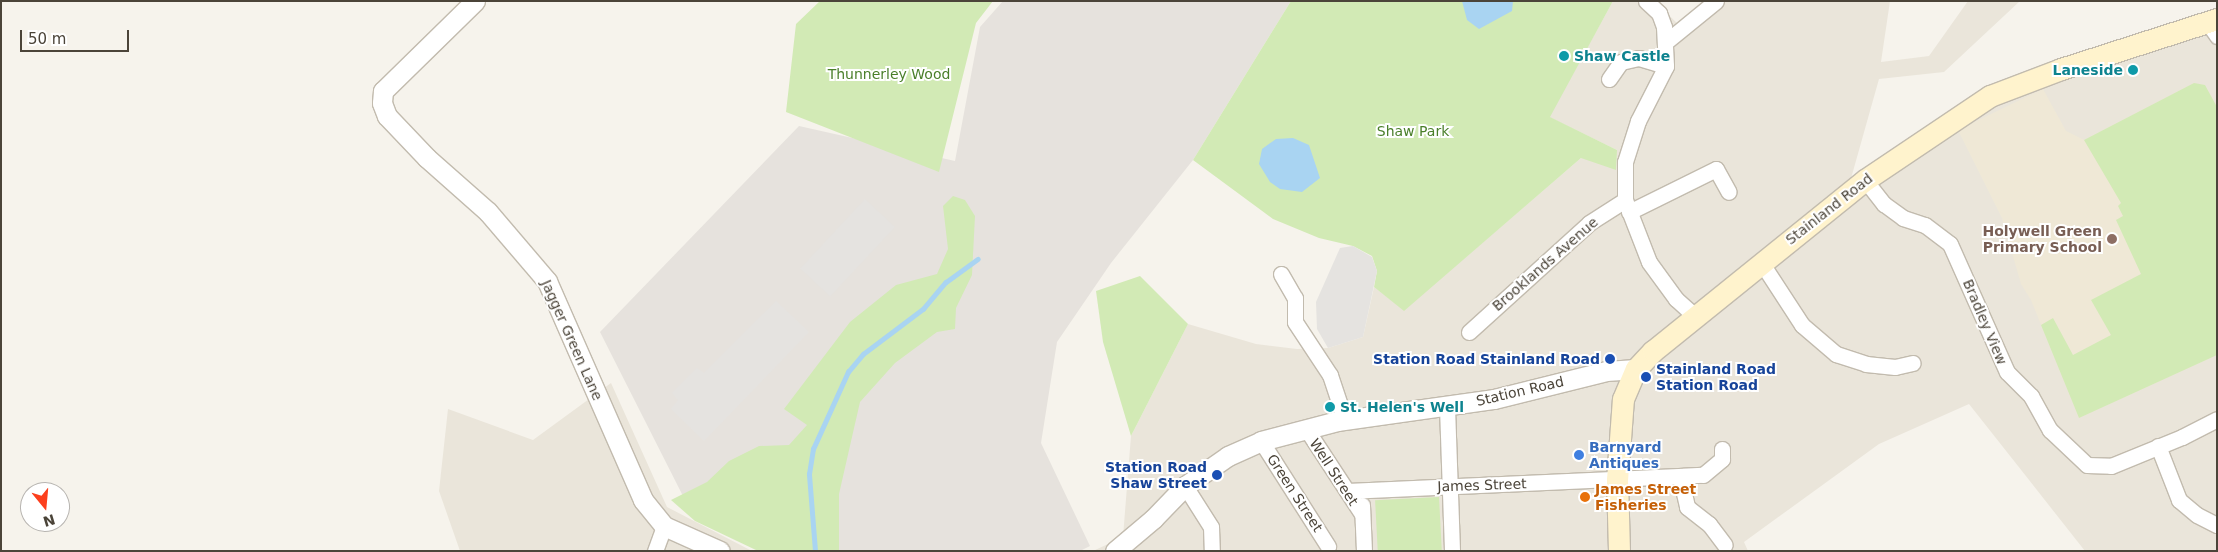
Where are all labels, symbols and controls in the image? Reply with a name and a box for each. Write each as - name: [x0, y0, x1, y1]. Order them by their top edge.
- scale bar: [22, 20, 131, 52]
- text: 50 m: [28, 30, 66, 48]
- place label: Shaw Castle: [1574, 48, 1670, 64]
- marker: Shaw Castle: [1558, 50, 1570, 62]
- place label: Laneside: [2053, 62, 2123, 78]
- marker: Laneside: [2127, 64, 2139, 76]
- park label: Thunnerley Wood: [828, 66, 950, 82]
- park label: Shaw Park: [1377, 123, 1449, 139]
- street label: Stainland Road: [1782, 170, 1876, 248]
- street label: Brooklands Avenue: [1489, 214, 1601, 314]
- place label: Holywell Green Primary School: [1982, 223, 2102, 256]
- marker: Holywell Green Primary School: [2106, 233, 2118, 245]
- street label: Jagger Green Lane: [538, 277, 606, 403]
- street label: Bradley View: [1959, 277, 2011, 367]
- place label: Station Road Stainland Road: [1373, 351, 1600, 367]
- marker: Station Road Stainland Road: [1604, 353, 1616, 365]
- place label: Stainland Road Station Road: [1656, 361, 1776, 394]
- marker: Stainland Road Station Road: [1640, 371, 1652, 383]
- street label: Station Road: [1475, 373, 1565, 409]
- place label: St. Helen's Well: [1340, 399, 1464, 415]
- marker: St. Helen's Well: [1324, 401, 1336, 413]
- street label: Well Street: [1306, 435, 1362, 509]
- place label: Barnyard Antiques: [1589, 439, 1661, 472]
- marker: Barnyard Antiques: [1573, 449, 1585, 461]
- street label: Green Street: [1264, 451, 1326, 535]
- place label: Station Road Shaw Street: [1105, 459, 1207, 492]
- marker: Station Road Shaw Street: [1211, 469, 1223, 481]
- street label: James Street: [1437, 475, 1527, 495]
- place label: James Street Fisheries: [1595, 481, 1696, 514]
- north arrow: [20, 482, 70, 532]
- marker: James Street Fisheries: [1579, 491, 1591, 503]
- text: N: [41, 511, 57, 530]

